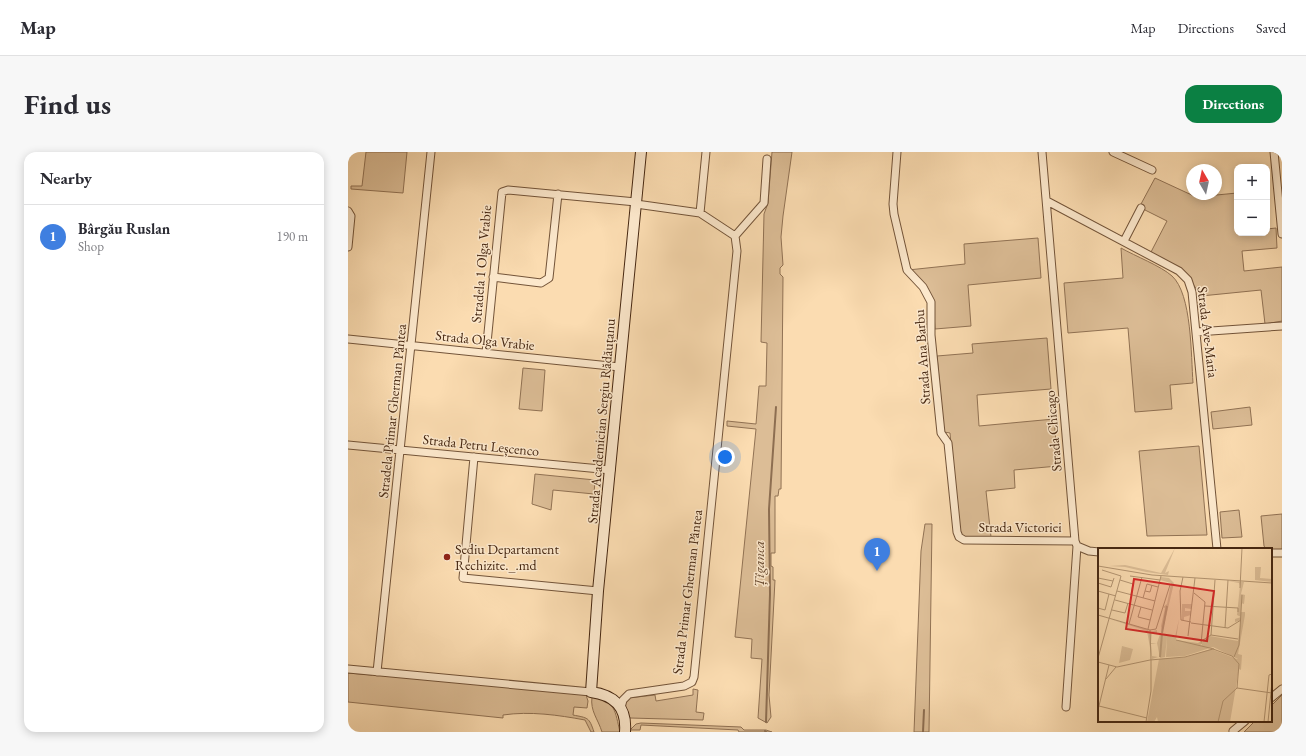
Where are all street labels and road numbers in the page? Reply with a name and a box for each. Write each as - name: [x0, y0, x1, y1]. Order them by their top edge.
- street label: Stradela 1 Olga Vrabie: [467, 204, 495, 324]
- street label: Strada Ave-Maria: [1193, 285, 1223, 379]
- street label: Strada Ana Barbu: [910, 308, 934, 405]
- street label: Strada Academician Sergiu Rădăuțanu: [583, 317, 619, 524]
- street label: Stradela Primar Gherman Pântea: [374, 323, 410, 499]
- street label: Strada Olga Vrabie: [434, 326, 536, 354]
- street label: Strada Chicago: [1040, 390, 1066, 472]
- street label: Strada Petru Leșcenco: [422, 430, 540, 460]
- street label: Strada Primar Gherman Pântea: [668, 508, 706, 676]
- street label: Strada Victoriei: [978, 518, 1062, 536]

